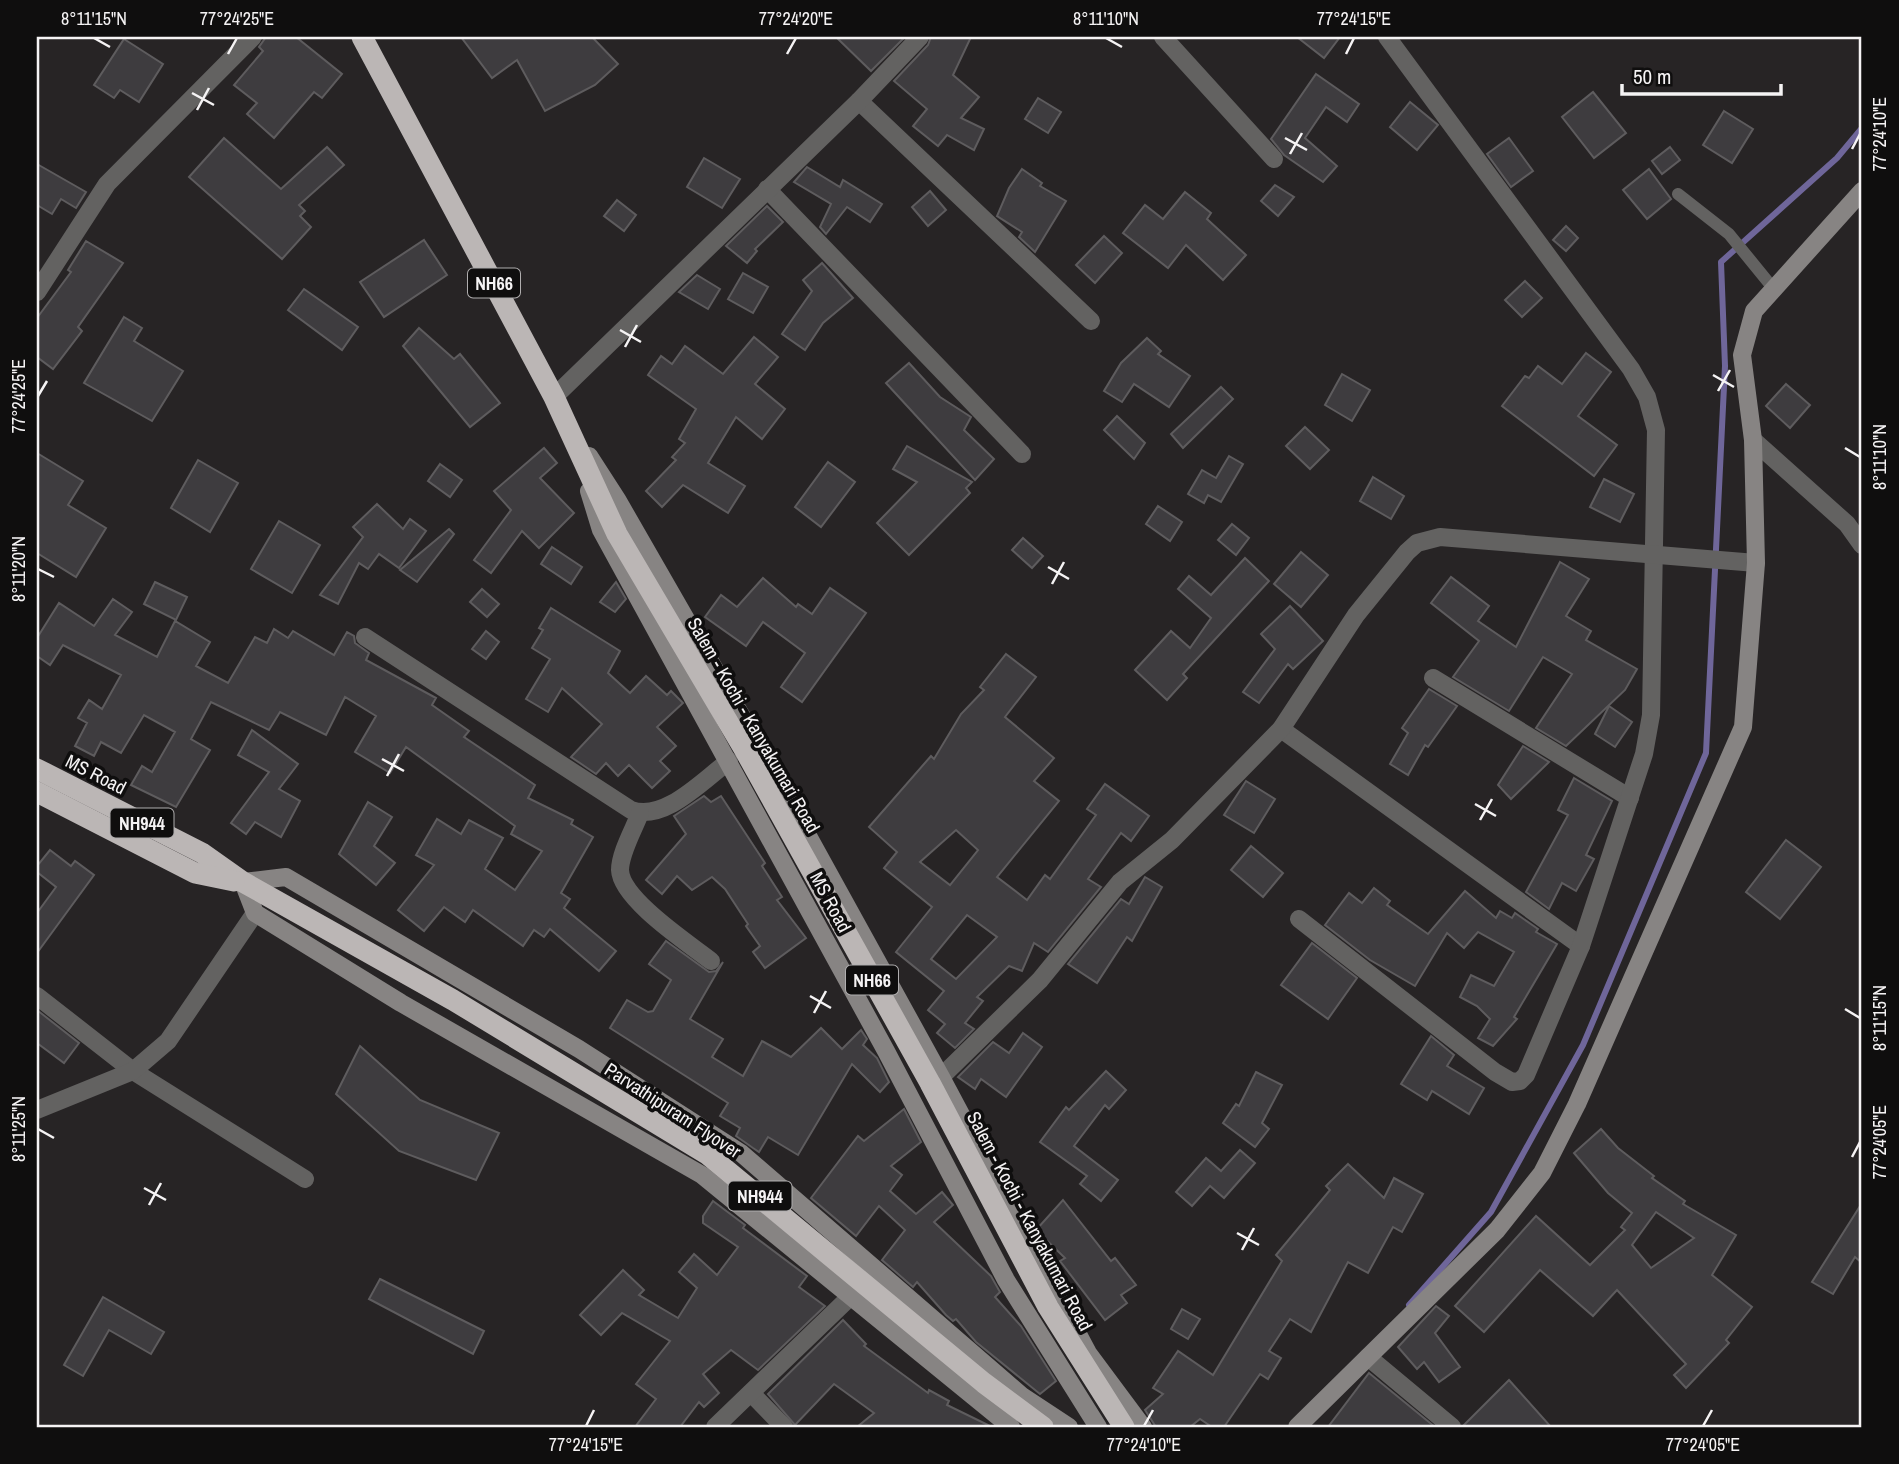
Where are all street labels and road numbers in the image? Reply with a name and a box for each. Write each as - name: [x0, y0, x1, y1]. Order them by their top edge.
- road number: NH66: [468, 268, 520, 298]
- street label: Salem - Kochi - Kanyakumari Road: [681, 612, 827, 838]
- street label: MS Road: [61, 748, 131, 800]
- road number: NH944: [110, 808, 174, 838]
- street label: MS Road: [804, 867, 858, 937]
- road number: NH66: [846, 965, 898, 995]
- street label: Parvathipuram Flyover: [600, 1056, 747, 1164]
- street label: Salem - Kochi - Kanyakumari Road: [961, 1107, 1099, 1335]
- road number: NH944: [728, 1182, 792, 1210]

